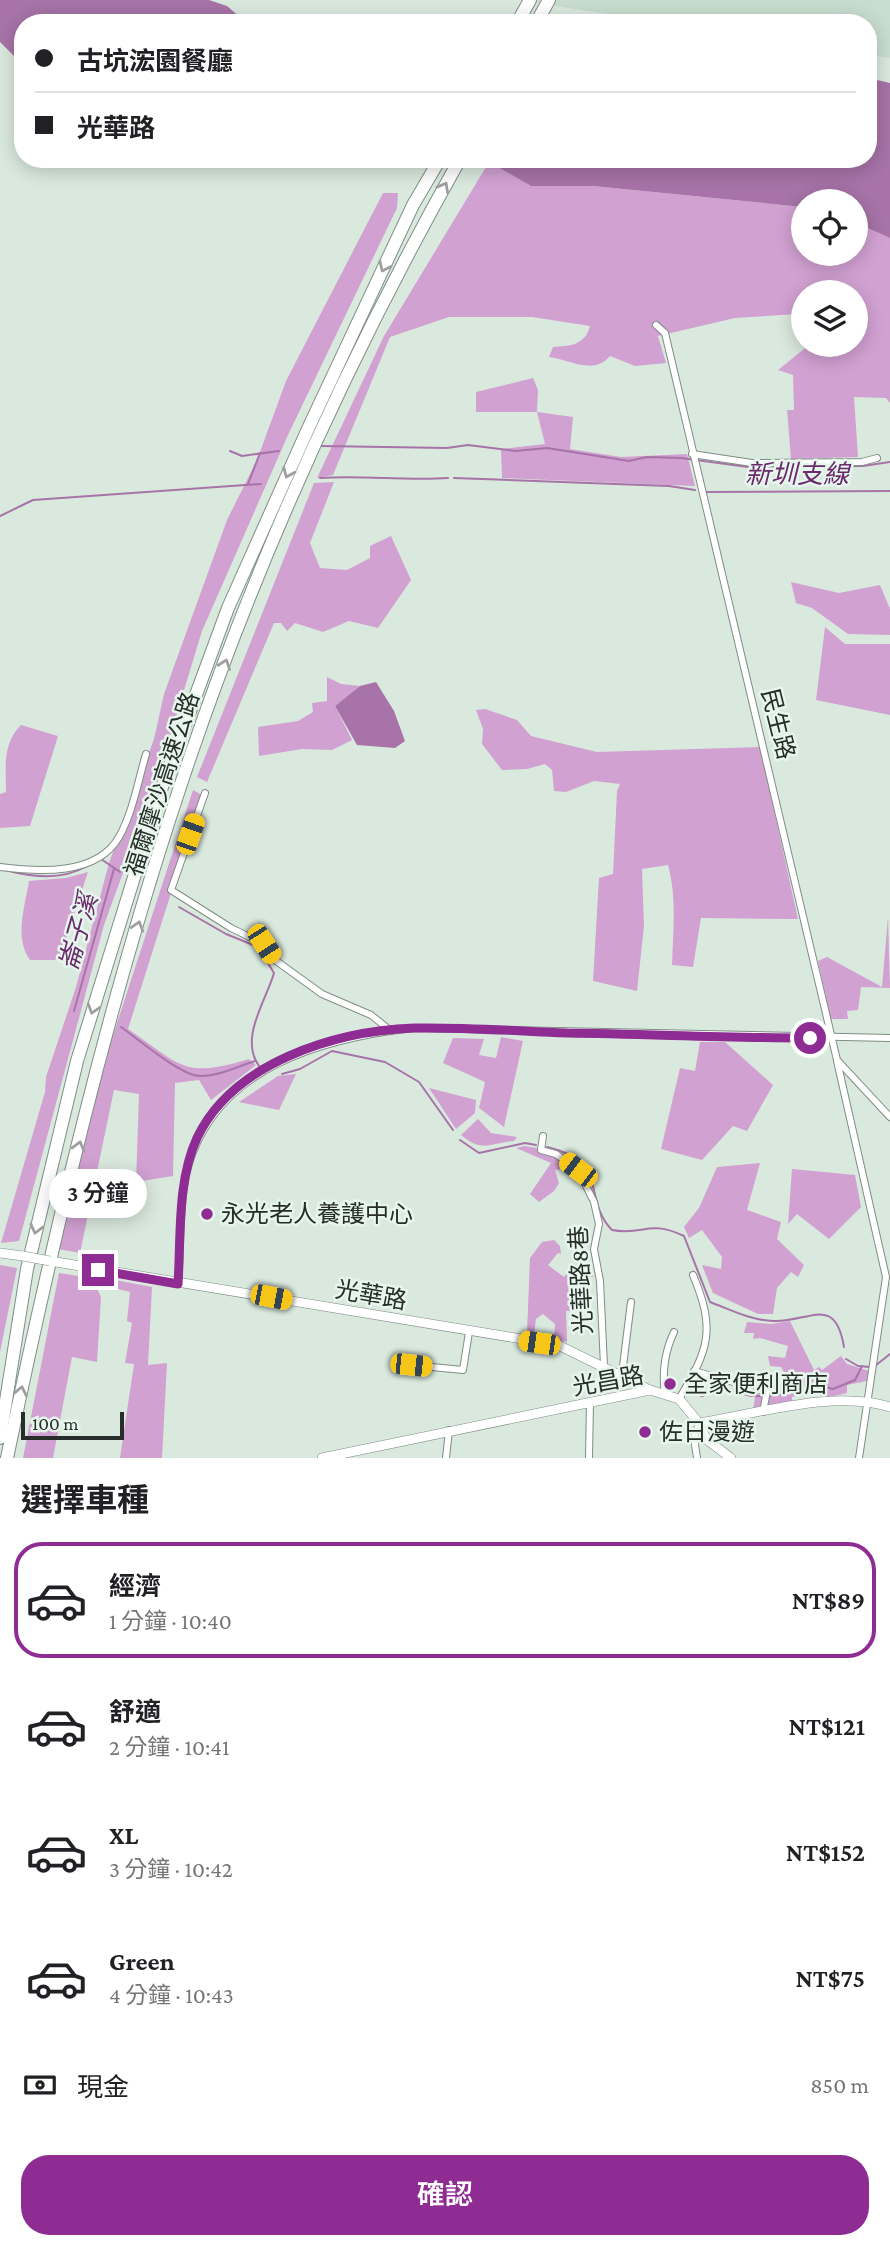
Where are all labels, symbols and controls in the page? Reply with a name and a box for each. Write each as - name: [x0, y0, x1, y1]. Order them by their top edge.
- text: 古坑浤園餐廳: [77, 47, 233, 76]
- text: 光華路: [77, 114, 155, 143]
- one-way arrow: [436, 182, 449, 195]
- map controls: [791, 189, 868, 357]
- button: locate: [791, 189, 868, 266]
- one-way arrow: [378, 260, 392, 272]
- button: layers: [791, 280, 868, 357]
- water label: 新圳支線: [745, 460, 852, 489]
- one-way arrow: [282, 466, 296, 479]
- one-way arrow: [216, 658, 230, 670]
- street label: 民生路: [757, 686, 800, 762]
- street label: 福爾摩沙高速公路: [119, 688, 204, 879]
- car: [174, 811, 207, 857]
- water label: 崙子溪: [54, 887, 104, 974]
- one-way arrow: [129, 921, 144, 933]
- car: [244, 921, 285, 967]
- one-way arrow: [86, 1002, 101, 1014]
- route start: [794, 1022, 826, 1054]
- one-way arrow: [71, 1140, 85, 1152]
- car: [555, 1149, 602, 1191]
- callout: 3 分鐘: [49, 1168, 147, 1218]
- text: 3 分鐘: [67, 1180, 129, 1206]
- place label: 永光老人養護中心: [221, 1200, 413, 1227]
- marker: 永光老人養護中心: [199, 1206, 215, 1222]
- one-way arrow: [30, 1223, 44, 1235]
- street label: 光華路8巷: [564, 1225, 597, 1335]
- route end: [82, 1254, 114, 1286]
- street label: 光華路: [333, 1275, 409, 1314]
- car: [249, 1283, 294, 1311]
- car: [517, 1330, 562, 1356]
- car: [390, 1352, 433, 1378]
- street label: 光昌路: [570, 1361, 646, 1400]
- place label: 全家便利商店: [684, 1370, 828, 1397]
- marker: 全家便利商店: [662, 1376, 678, 1392]
- one-way arrow: [13, 1385, 28, 1397]
- scale bar: [21, 1409, 124, 1441]
- text: 100 m: [32, 1413, 79, 1434]
- place label: 佐日漫遊: [659, 1418, 755, 1445]
- marker: 佐日漫遊: [637, 1424, 653, 1440]
- text: 選擇車種: [21, 1482, 149, 1518]
- icon: car: [25, 1569, 88, 1632]
- text: 經濟: [109, 1572, 161, 1601]
- text: NT$89: [792, 1586, 865, 1615]
- text: 1 分鐘 · 10:40: [109, 1608, 232, 1634]
- icon: car: [25, 1695, 88, 1758]
- text: 舒適: [109, 1698, 161, 1727]
- text: NT$121: [788, 1712, 865, 1741]
- text: 2 分鐘 · 10:41: [109, 1734, 230, 1760]
- icon: car: [25, 1821, 88, 1884]
- text: XL: [109, 1821, 138, 1850]
- text: NT$152: [786, 1838, 865, 1867]
- text: 3 分鐘 · 10:42: [109, 1856, 233, 1882]
- icon: car: [25, 1947, 88, 2010]
- text: Green: [109, 1947, 175, 1976]
- text: NT$75: [795, 1964, 865, 1993]
- text: 4 分鐘 · 10:43: [109, 1982, 234, 2008]
- icon: cash: [21, 2066, 59, 2104]
- text: 850 m: [810, 2072, 869, 2098]
- text: 現金: [77, 2073, 129, 2102]
- button: 確認: [21, 2155, 869, 2235]

